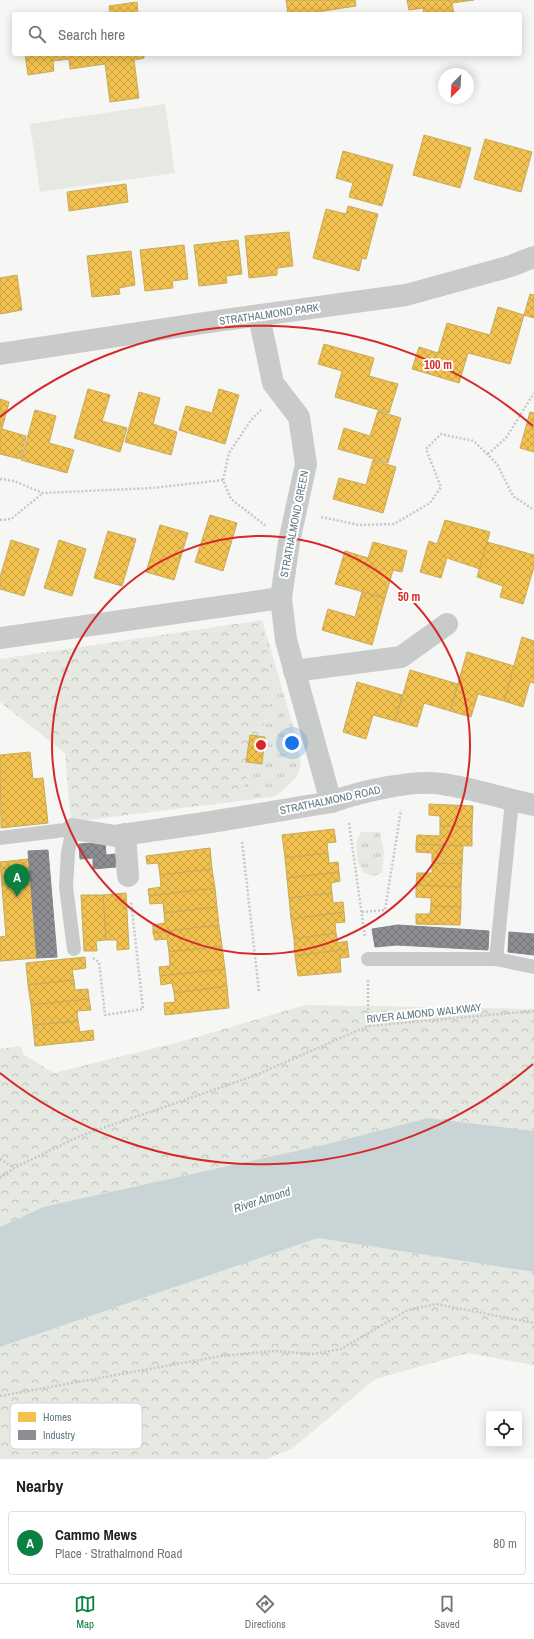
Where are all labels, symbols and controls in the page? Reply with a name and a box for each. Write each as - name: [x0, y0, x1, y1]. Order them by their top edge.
- search box: [12, 12, 522, 56]
- icon: search: [26, 23, 48, 45]
- text: Search here: [58, 24, 125, 45]
- north arrow: [438, 68, 474, 104]
- street label: STRATHALMOND PARK: [218, 300, 320, 328]
- text: 100 m: [424, 357, 452, 373]
- street label: STRATHALMOND GREEN: [277, 469, 311, 579]
- text: 50 m: [398, 589, 420, 605]
- your location: [282, 733, 302, 753]
- centre of rings: [254, 738, 268, 752]
- street label: STRATHALMOND ROAD: [278, 782, 382, 818]
- pin: A: [4, 864, 30, 897]
- street label: RIVER ALMOND WALKWAY: [366, 1000, 482, 1026]
- water label: River Almond: [231, 1183, 293, 1217]
- legend: [10, 1403, 142, 1449]
- text: Homes: [43, 1410, 72, 1424]
- map controls: [486, 1411, 522, 1447]
- button: locate: [486, 1411, 522, 1447]
- text: Industry: [43, 1428, 76, 1442]
- text: Nearby: [16, 1474, 63, 1497]
- text: Cammo Mews: [55, 1524, 137, 1545]
- text: A: [26, 1535, 34, 1552]
- text: 80 m: [493, 1535, 517, 1552]
- text: Place · Strathalmond Road: [55, 1545, 182, 1562]
- tab: Map: [74, 1593, 96, 1631]
- tab: Directions: [245, 1593, 286, 1631]
- tab: Saved: [434, 1593, 460, 1631]

